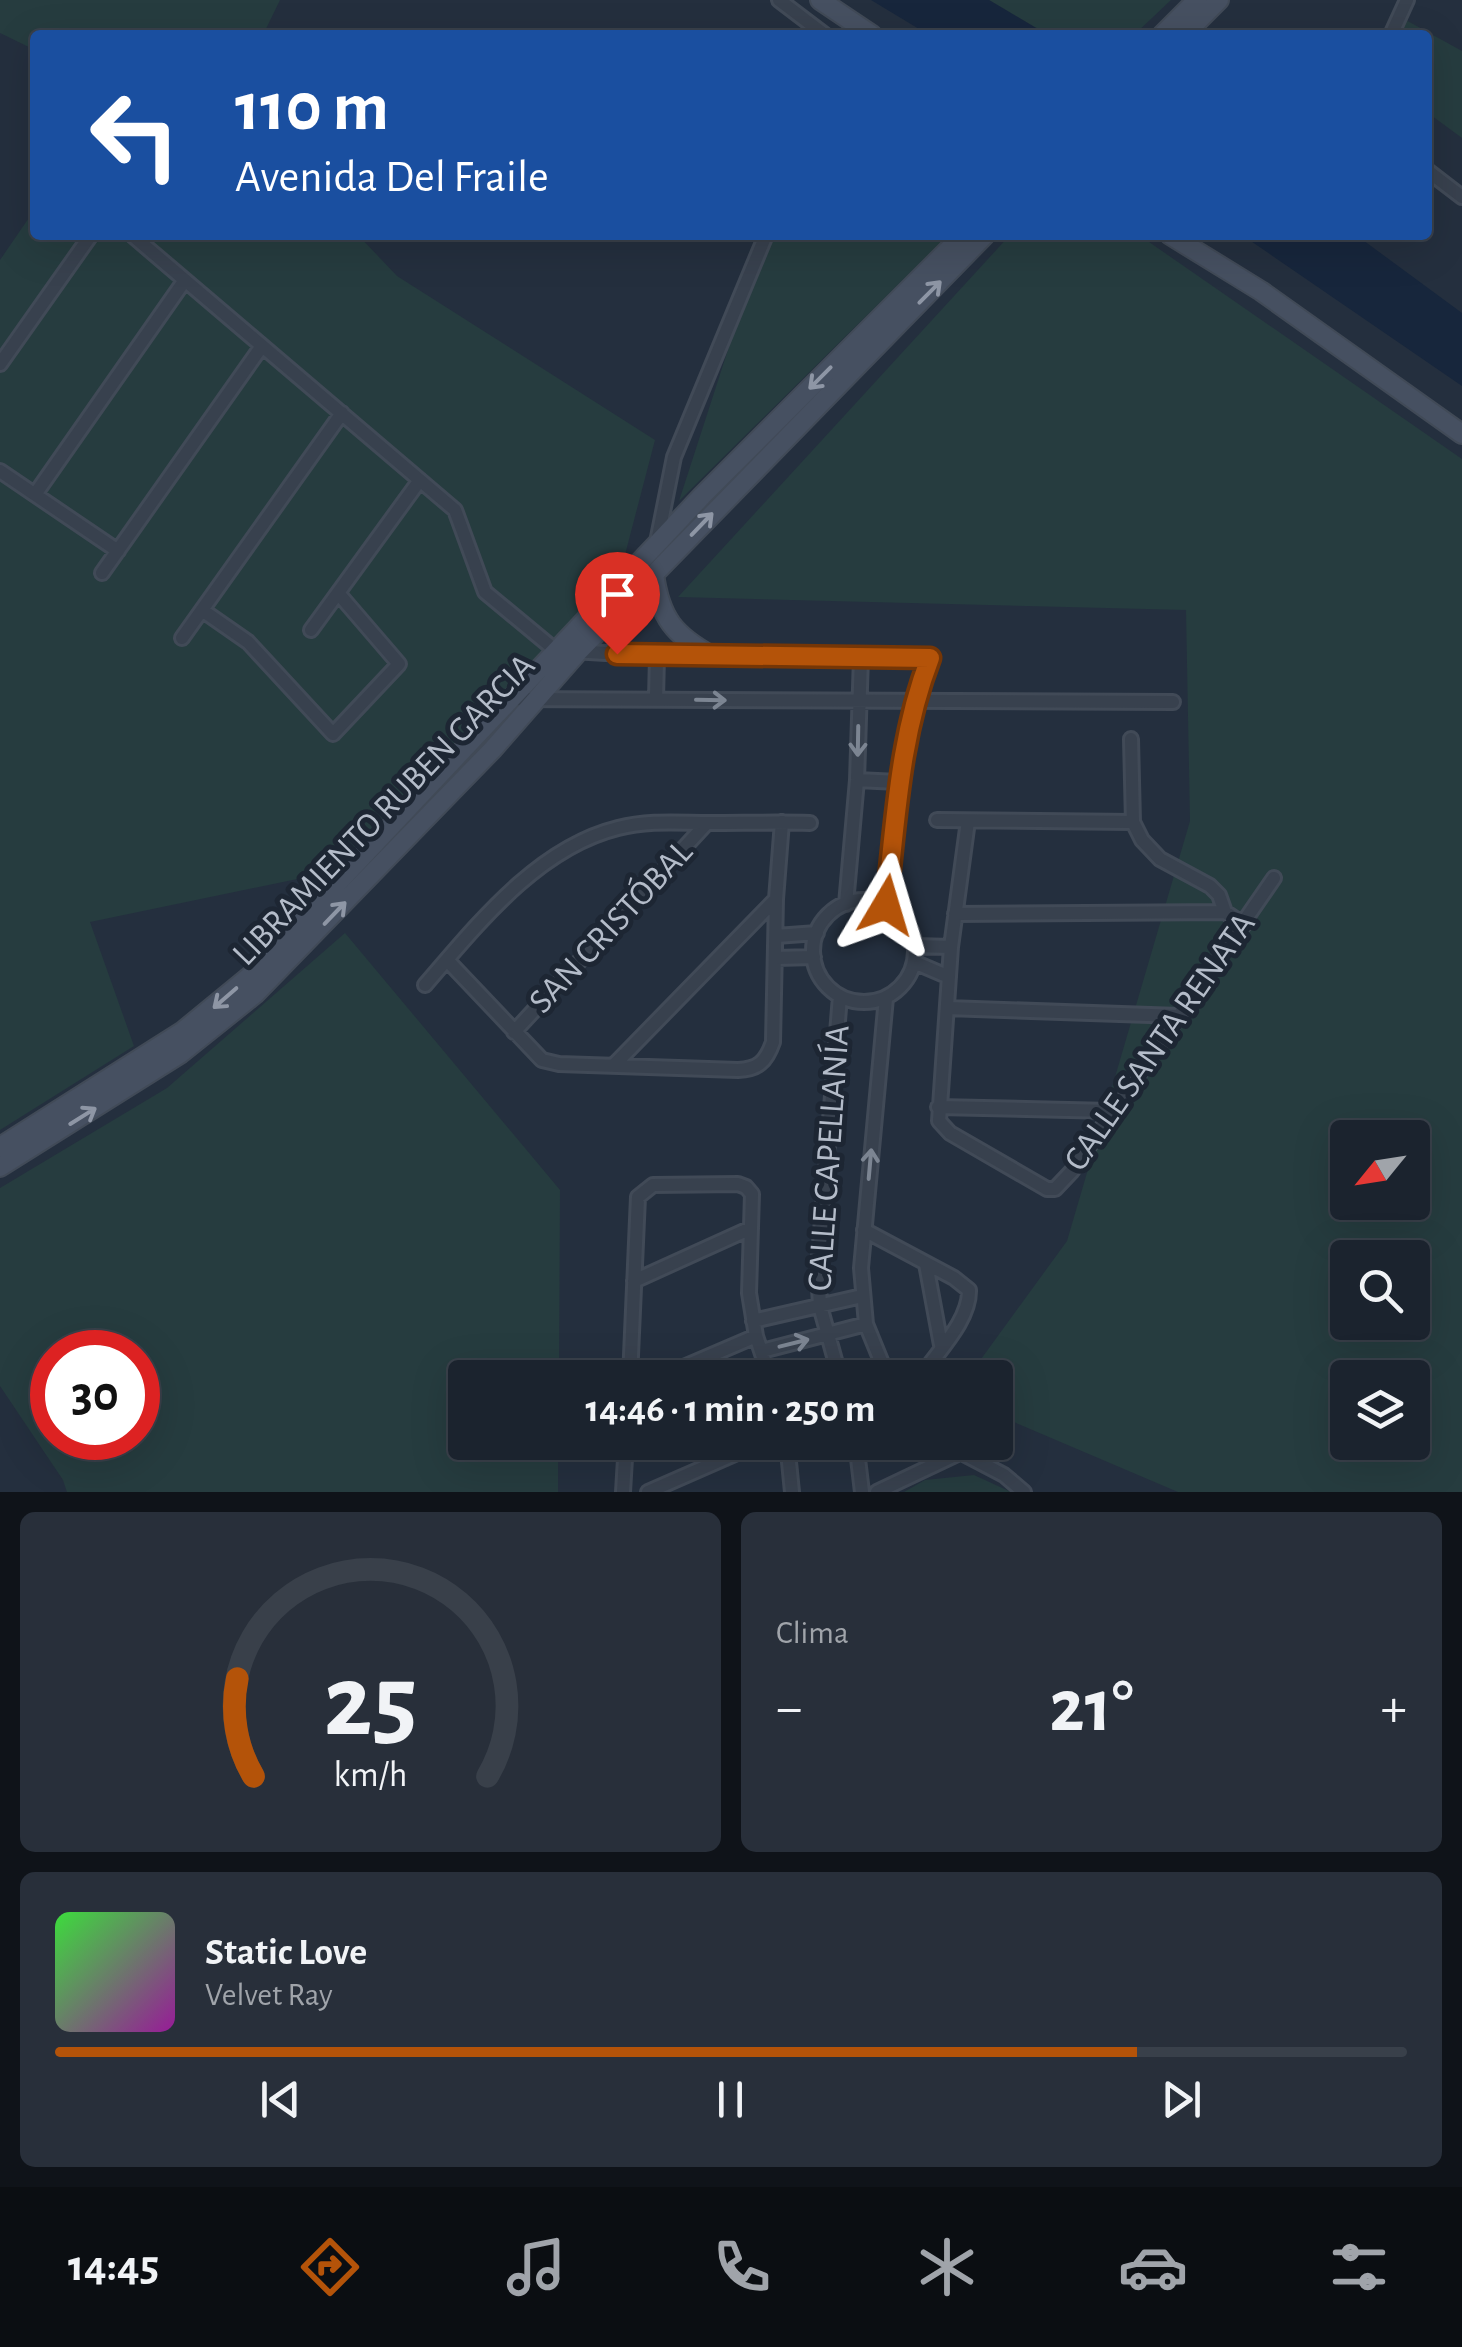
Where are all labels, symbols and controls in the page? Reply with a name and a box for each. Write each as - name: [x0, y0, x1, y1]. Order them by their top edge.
- icon: left: [70, 70, 200, 200]
- text: 110 m: [235, 73, 389, 143]
- text: Avenida Del Fraile: [235, 155, 549, 200]
- one-way arrow: [917, 280, 941, 304]
- one-way arrow: [808, 365, 832, 389]
- one-way arrow: [690, 513, 714, 537]
- pin: [575, 552, 660, 655]
- icon: arrive: [590, 567, 645, 622]
- street label: LIBRAMIENTO RUBEN GARCIA: [226, 648, 542, 972]
- one-way arrow: [694, 690, 727, 710]
- one-way arrow: [848, 724, 867, 756]
- street label: SAN CRISTÓBAL: [521, 833, 699, 1020]
- position arrow: [834, 853, 938, 957]
- one-way arrow: [323, 901, 347, 925]
- street label: CALLE SANTA RENATA: [1058, 907, 1262, 1177]
- one-way arrow: [212, 986, 238, 1008]
- street label: CALLE CAPELLANÍA: [800, 1024, 856, 1292]
- one-way arrow: [68, 1106, 97, 1126]
- north arrow: [1330, 1120, 1430, 1220]
- map controls: [1330, 1120, 1430, 1460]
- one-way arrow: [861, 1149, 880, 1181]
- button: search: [1330, 1240, 1430, 1340]
- speed limit sign: 30: [30, 1330, 160, 1460]
- one-way arrow: [778, 1333, 809, 1352]
- button: layers: [1330, 1360, 1430, 1460]
- text: 14:46 · 1 min · 250 m: [586, 1391, 875, 1429]
- text: Clima: [776, 1617, 849, 1649]
- text: 25: [324, 1651, 417, 1755]
- text: 21°: [1049, 1670, 1134, 1745]
- text: −: [776, 1681, 802, 1736]
- text: +: [1381, 1681, 1407, 1736]
- text: km/h: [334, 1757, 407, 1793]
- text: Static Love: [205, 1934, 367, 1972]
- text: Velvet Ray: [205, 1979, 333, 2011]
- icon: previous: [253, 2072, 308, 2127]
- icon: pause: [703, 2072, 758, 2127]
- icon: next: [1154, 2072, 1209, 2127]
- icon: directions: [295, 2232, 365, 2302]
- icon: music: [501, 2232, 571, 2302]
- icon: phone: [707, 2232, 777, 2302]
- icon: climate: [912, 2232, 982, 2302]
- icon: car: [1118, 2232, 1188, 2302]
- icon: filters: [1324, 2232, 1394, 2302]
- text: 14:45: [68, 2244, 159, 2289]

